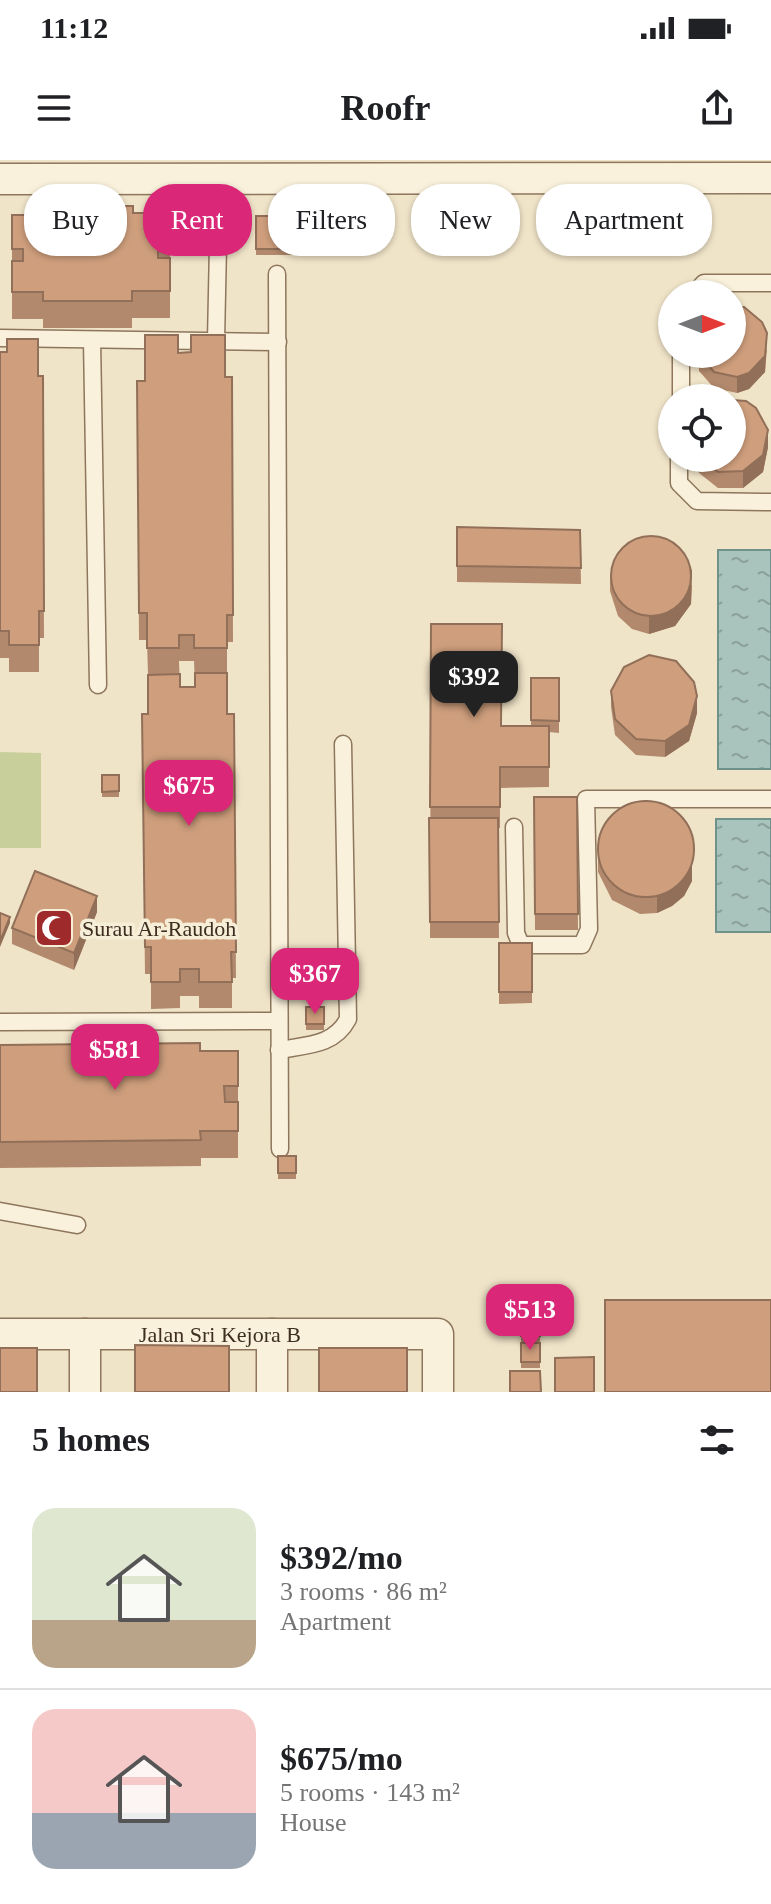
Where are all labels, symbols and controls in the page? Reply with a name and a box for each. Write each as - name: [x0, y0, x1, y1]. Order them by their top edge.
- text: 11:12: [40, 11, 108, 44]
- icon: menu: [32, 86, 76, 130]
- icon: share: [695, 86, 739, 130]
- text: Roofr: [341, 88, 430, 128]
- chip: Buy: [24, 184, 127, 256]
- chip: Rent: [143, 184, 252, 256]
- chip: Filters: [268, 184, 395, 256]
- chip: New: [411, 184, 520, 256]
- chip: Apartment: [536, 184, 712, 256]
- north arrow: [658, 280, 746, 368]
- map controls: [658, 280, 746, 472]
- button: locate: [658, 384, 746, 472]
- pin: $392: [427, 651, 521, 719]
- text: $392: [448, 662, 500, 691]
- pin: $675: [142, 760, 236, 828]
- text: $675: [163, 771, 215, 800]
- mosque icon: Surau Ar-Raudoh: [33, 907, 75, 949]
- place label: Surau Ar-Raudoh: [82, 916, 236, 941]
- pin: $367: [268, 948, 362, 1016]
- text: $367: [289, 959, 341, 988]
- pin: $581: [68, 1024, 162, 1092]
- text: $581: [89, 1035, 141, 1064]
- pin: $513: [483, 1284, 577, 1352]
- text: $513: [504, 1295, 556, 1324]
- street label: Jalan Sri Kejora B: [139, 1322, 301, 1347]
- icon: filters: [695, 1418, 739, 1462]
- text: 5 homes: [32, 1421, 150, 1458]
- text: $392/mo: [280, 1539, 403, 1576]
- icon: home: [96, 1540, 192, 1636]
- text: 3 rooms · 86 m²: [280, 1577, 447, 1606]
- text: Apartment: [280, 1607, 391, 1636]
- text: $675/mo: [280, 1740, 403, 1777]
- icon: home: [96, 1741, 192, 1837]
- text: 5 rooms · 143 m²: [280, 1778, 460, 1807]
- text: House: [280, 1808, 346, 1837]

